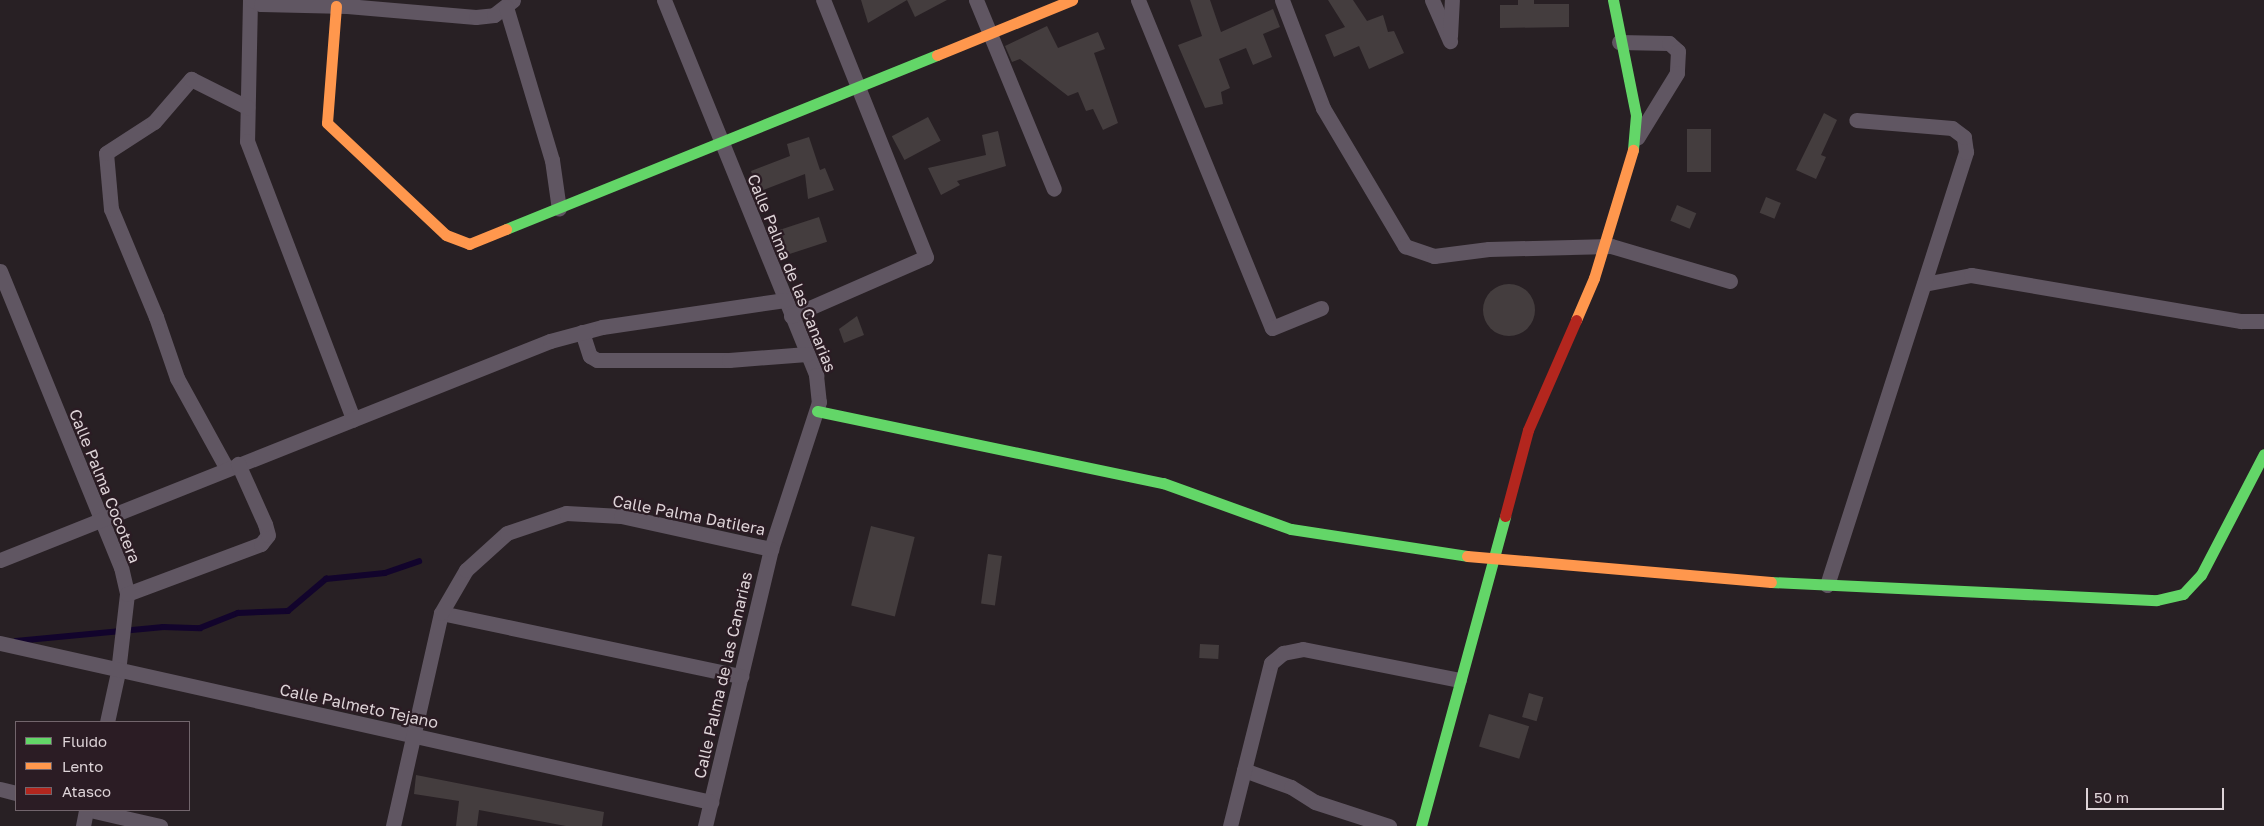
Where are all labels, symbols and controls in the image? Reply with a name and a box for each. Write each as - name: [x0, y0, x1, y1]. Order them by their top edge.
- street label: Calle Palma de las Canarias: [743, 171, 841, 375]
- street label: Calle Palma Cocotera: [65, 406, 145, 566]
- street label: Calle Palma Datilera: [611, 491, 767, 539]
- street label: Calle Palma de las Canarias: [690, 570, 756, 780]
- street label: Calle Palmeto Tejano: [278, 680, 440, 732]
- legend: [15, 721, 190, 811]
- text: Fluido: [62, 732, 107, 750]
- text: Lento: [62, 757, 103, 775]
- scale bar: [2089, 778, 2226, 810]
- text: Atasco: [62, 782, 111, 800]
- text: 50 m: [2094, 788, 2129, 806]

